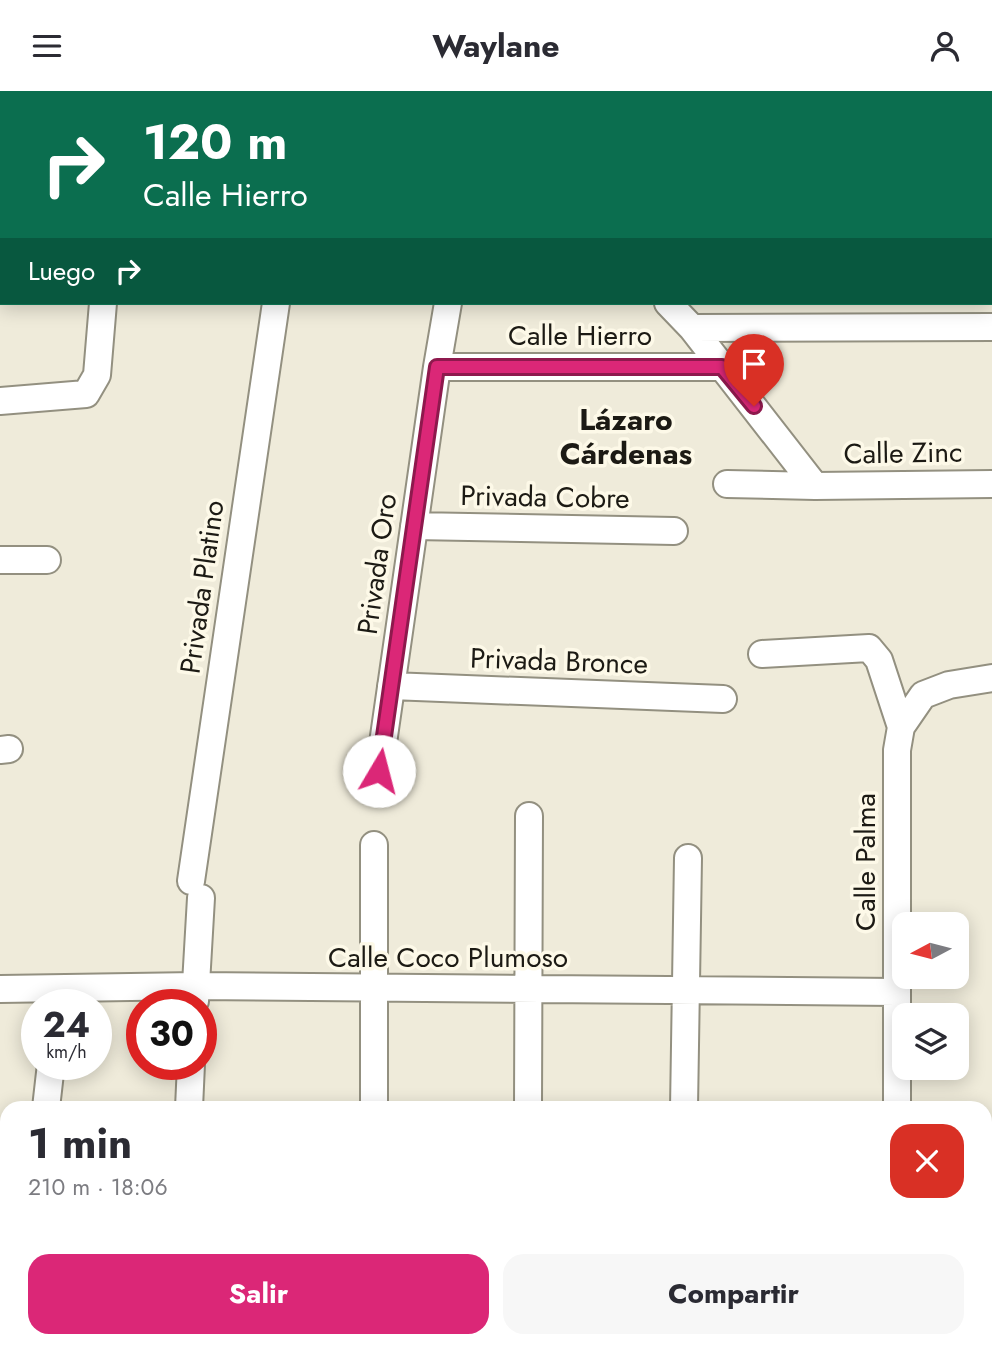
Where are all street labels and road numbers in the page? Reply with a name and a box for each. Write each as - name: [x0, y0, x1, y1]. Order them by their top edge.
- street label: Calle Hierro: [508, 315, 652, 356]
- street label: Calle Zinc: [843, 431, 963, 475]
- street label: Privada Cobre: [460, 475, 630, 519]
- street label: Privada Oro: [347, 491, 407, 637]
- street label: Privada Platino: [170, 498, 234, 676]
- street label: Privada Bronce: [469, 637, 649, 685]
- street label: Calle Palma: [845, 793, 886, 931]
- street label: Calle Coco Plumoso: [328, 937, 568, 978]

